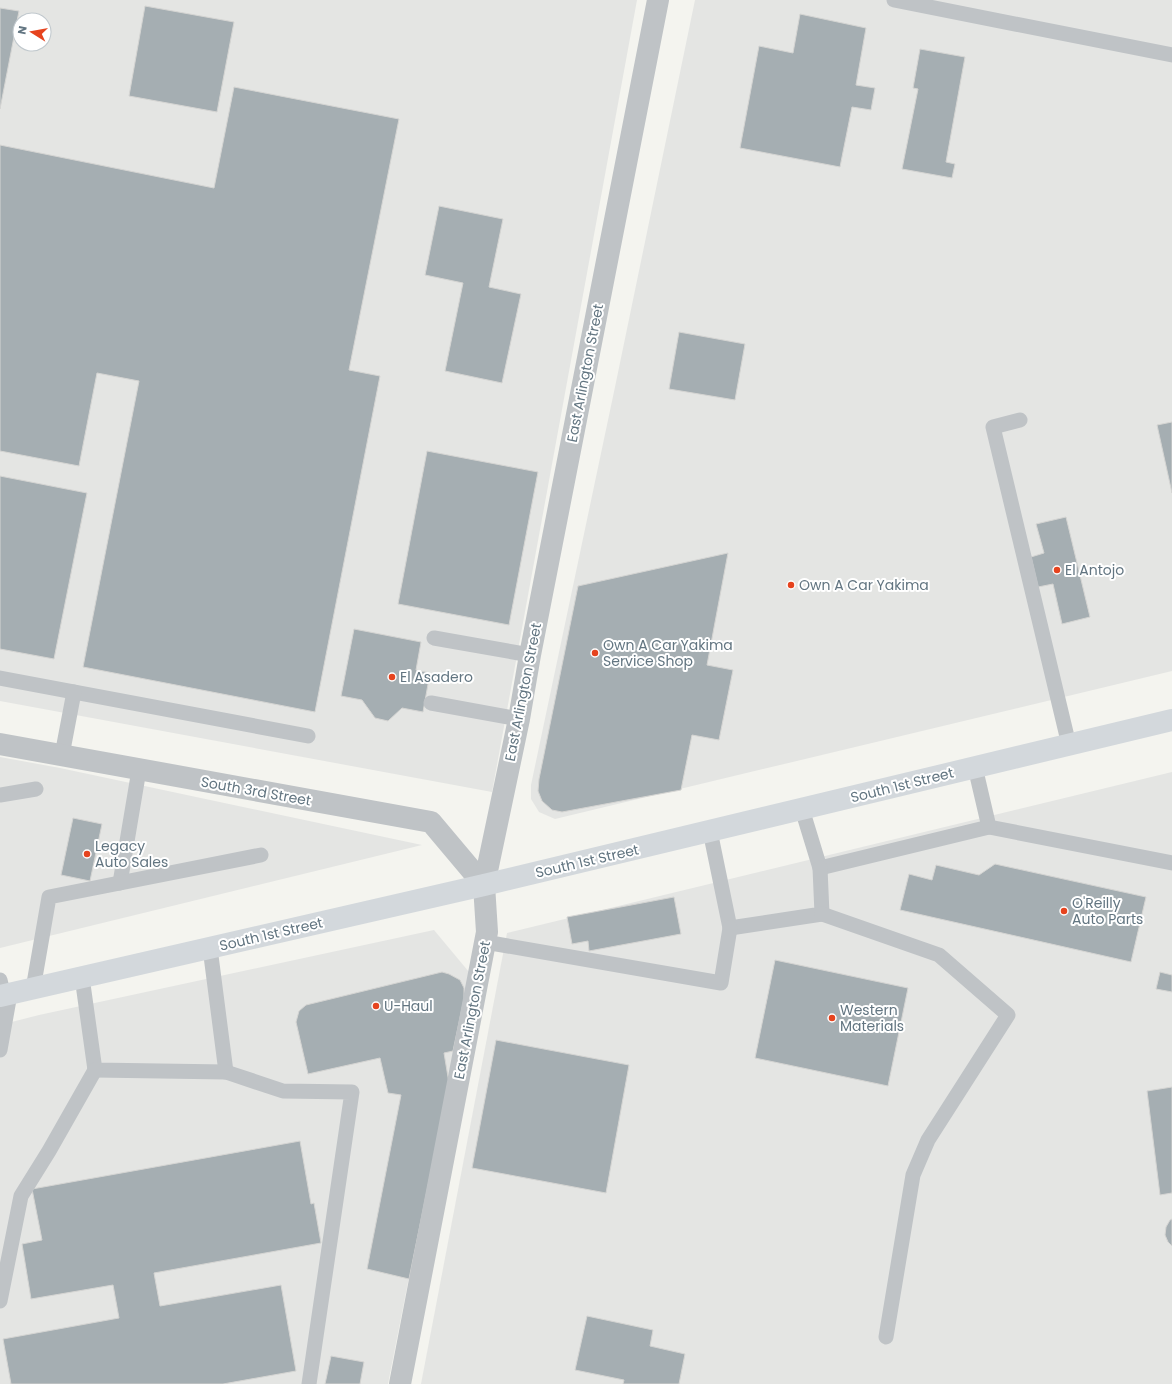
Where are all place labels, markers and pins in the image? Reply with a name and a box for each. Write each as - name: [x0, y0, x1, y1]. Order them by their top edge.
- place label: El Antojo: [1065, 560, 1124, 580]
- marker: El Antojo: [1052, 565, 1062, 575]
- place label: Own A Car Yakima: [799, 575, 929, 595]
- marker: Own A Car Yakima: [786, 580, 796, 590]
- place label: Own A Car Yakima Service Shop: [603, 635, 733, 671]
- marker: Own A Car Yakima Service Shop: [590, 648, 600, 658]
- place label: El Asadero: [400, 667, 473, 687]
- marker: El Asadero: [387, 672, 397, 682]
- place label: Legacy Auto Sales: [95, 836, 168, 872]
- marker: Legacy Auto Sales: [82, 849, 92, 859]
- place label: O'Reilly Auto Parts: [1072, 893, 1143, 929]
- marker: O'Reilly Auto Parts: [1059, 906, 1069, 916]
- place label: U-Haul: [384, 996, 433, 1016]
- place label: Western Materials: [840, 1000, 904, 1036]
- marker: U-Haul: [371, 1001, 381, 1011]
- marker: Western Materials: [827, 1013, 837, 1023]

